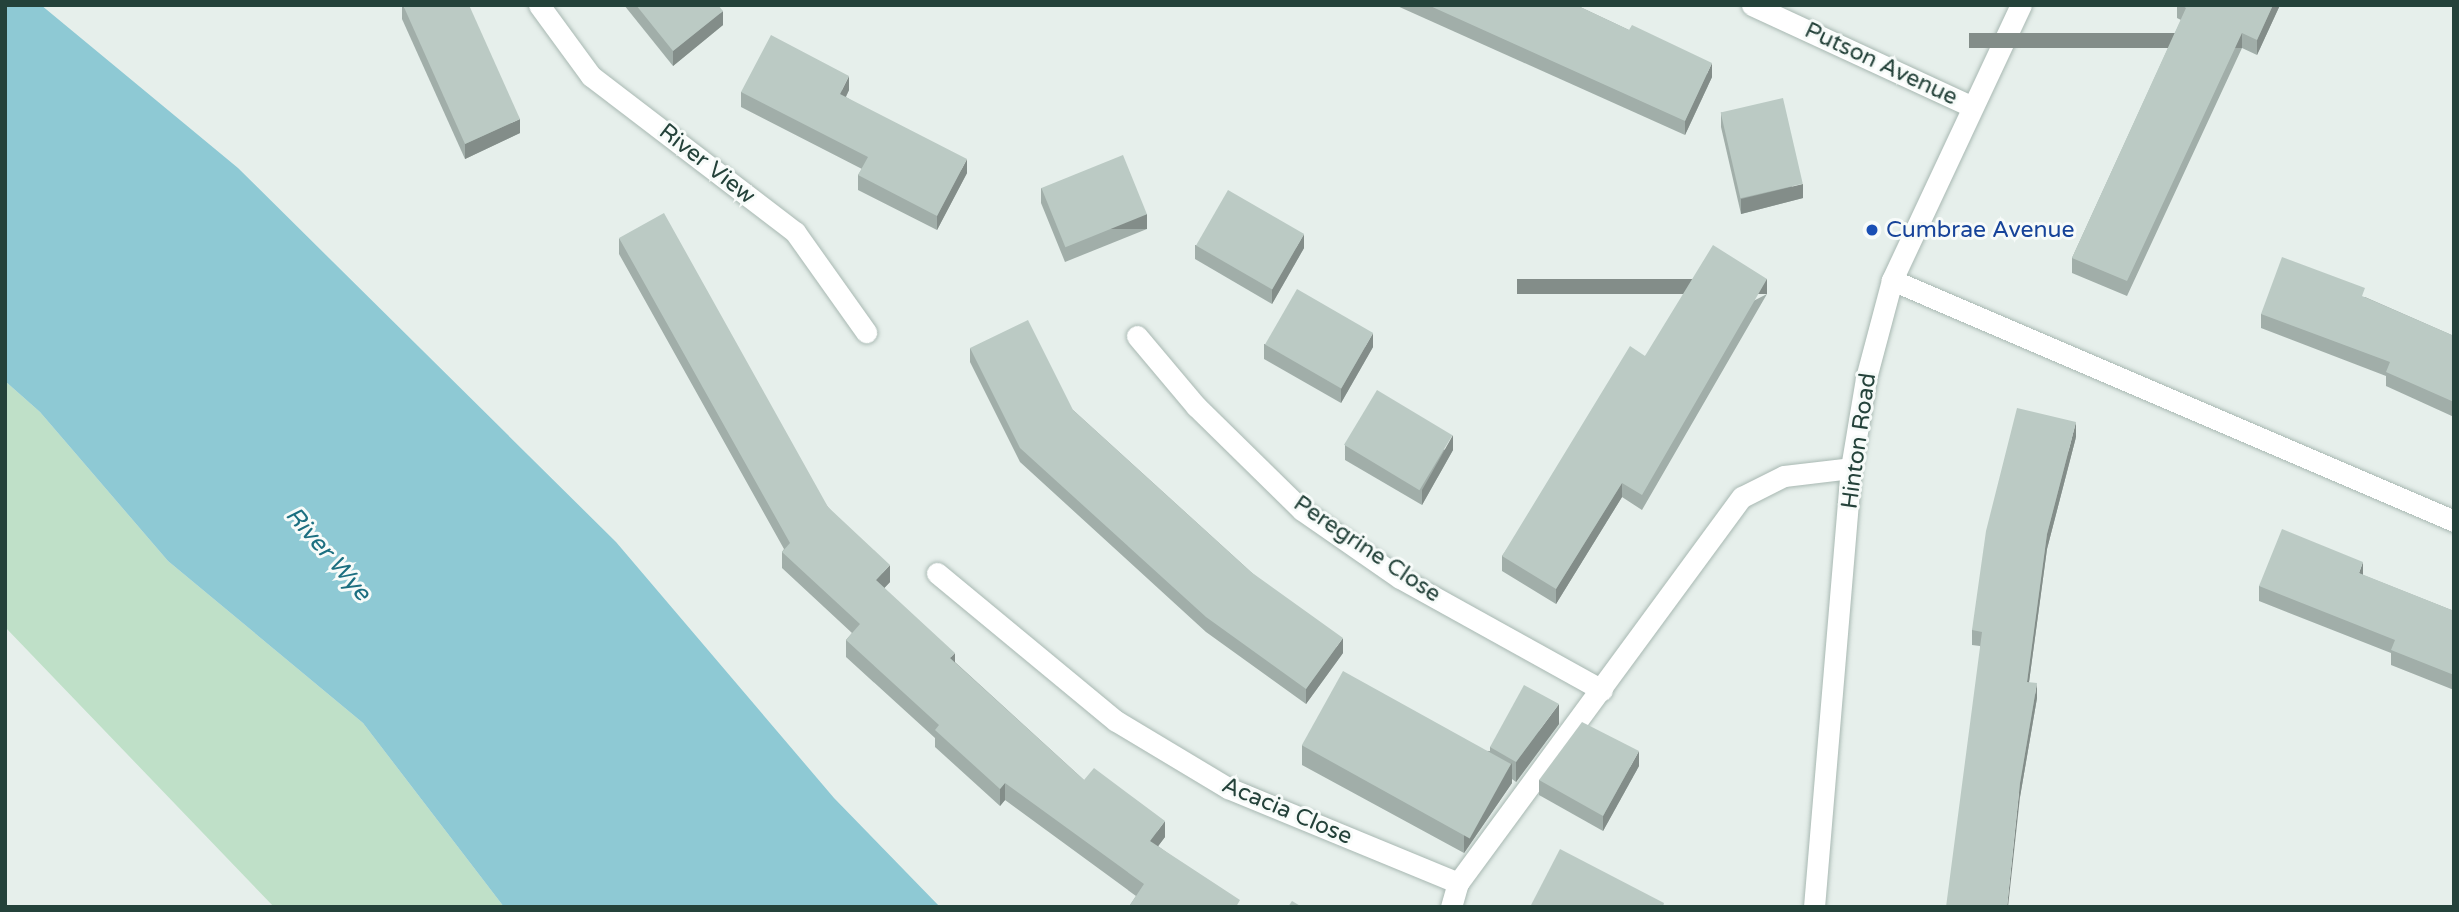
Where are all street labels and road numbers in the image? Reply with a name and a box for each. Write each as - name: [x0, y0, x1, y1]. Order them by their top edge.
- street label: Putson Avenue: [1800, 17, 1962, 111]
- street label: River View: [653, 118, 761, 210]
- street label: Hinton Road: [1836, 371, 1882, 511]
- street label: Peregrine Close: [1288, 490, 1446, 608]
- street label: Acacia Close: [1218, 771, 1356, 851]

